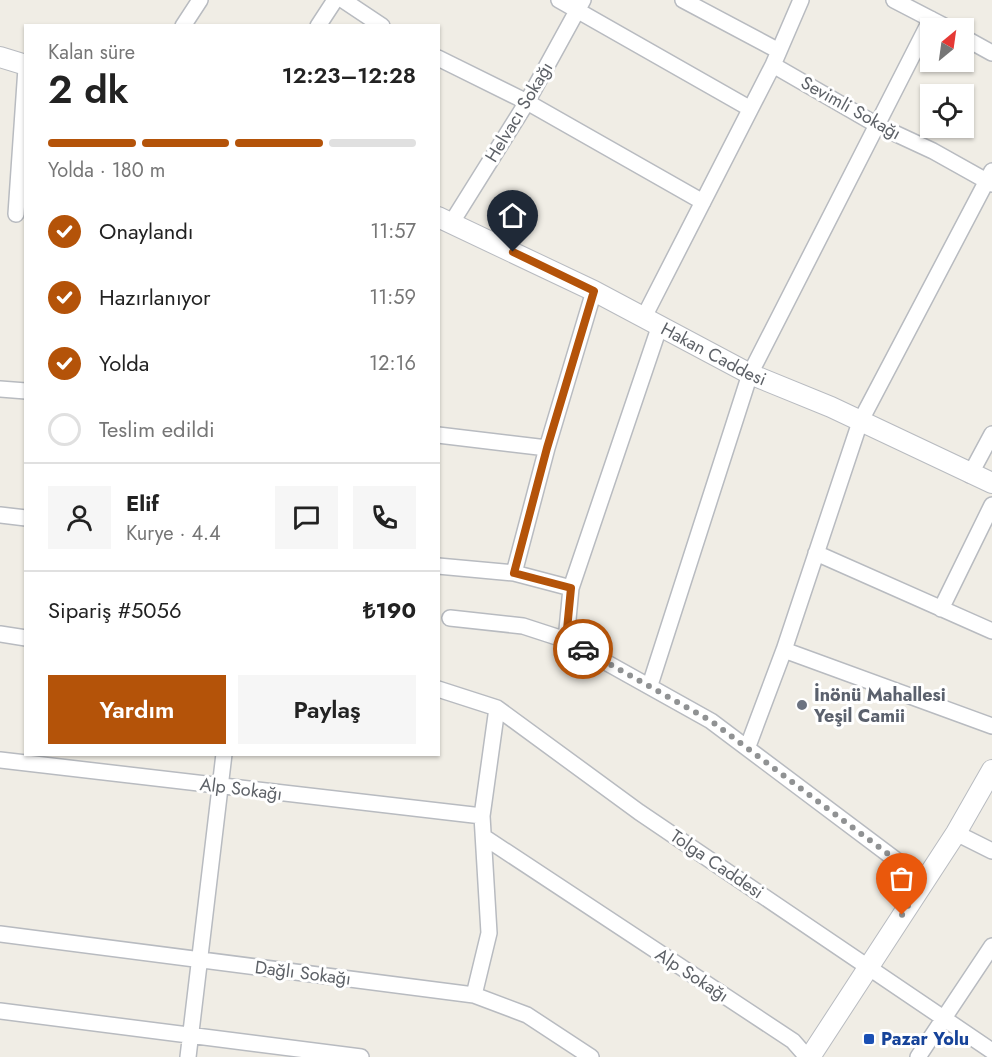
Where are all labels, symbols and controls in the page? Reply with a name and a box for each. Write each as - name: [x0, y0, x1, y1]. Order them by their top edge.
- north arrow: [920, 18, 974, 72]
- map controls: [920, 18, 974, 138]
- text: Kalan süre: [48, 38, 135, 67]
- street label: Helvacı Sokağı: [479, 57, 559, 167]
- text: 12:23–12:28: [282, 59, 416, 91]
- text: 2 dk: [48, 61, 129, 118]
- street label: Sevimli Sokağı: [796, 70, 906, 146]
- button: locate: [920, 84, 974, 138]
- text: Yolda · 180 m: [48, 156, 165, 185]
- pin: [487, 190, 538, 252]
- icon: home: [496, 199, 529, 232]
- icon: check: [48, 215, 81, 248]
- text: Onaylandı: [99, 215, 194, 247]
- text: 11:57: [370, 217, 416, 246]
- icon: check: [48, 281, 81, 314]
- text: Hazırlanıyor: [99, 281, 211, 313]
- text: 11:59: [369, 283, 416, 312]
- street label: Hakan Caddesi: [656, 316, 770, 392]
- icon: check: [48, 347, 81, 380]
- text: Yolda: [99, 347, 149, 379]
- text: 12:16: [369, 349, 416, 378]
- text: Teslim edildi: [99, 413, 215, 445]
- button: person: [48, 486, 111, 549]
- button: chat: [275, 486, 338, 549]
- button: phone: [353, 486, 416, 549]
- text: Elif: [126, 487, 159, 519]
- text: Kurye · 4.4: [126, 519, 221, 548]
- text: Sipariş #5056: [48, 594, 182, 626]
- text: ₺190: [363, 594, 416, 626]
- courier: [553, 619, 613, 679]
- icon: car: [567, 633, 600, 666]
- button: Yardım: [48, 675, 226, 744]
- button: Paylaş: [238, 675, 416, 744]
- place label: İnönü Mahallesi Yeşil Camii: [813, 682, 946, 729]
- marker: İnönü Mahallesi Yeşil Camii: [795, 698, 809, 712]
- street label: Alp Sokağı: [198, 771, 284, 807]
- street label: Tolga Caddesi: [665, 823, 769, 905]
- pin: [876, 853, 927, 915]
- icon: bag: [885, 862, 918, 895]
- street label: Alp Sokağı: [650, 942, 734, 1008]
- street label: Dağlı Sokağı: [253, 954, 353, 992]
- place label: Pazar Yolu: [881, 1026, 969, 1052]
- marker: Pazar Yolu: [862, 1032, 876, 1046]

